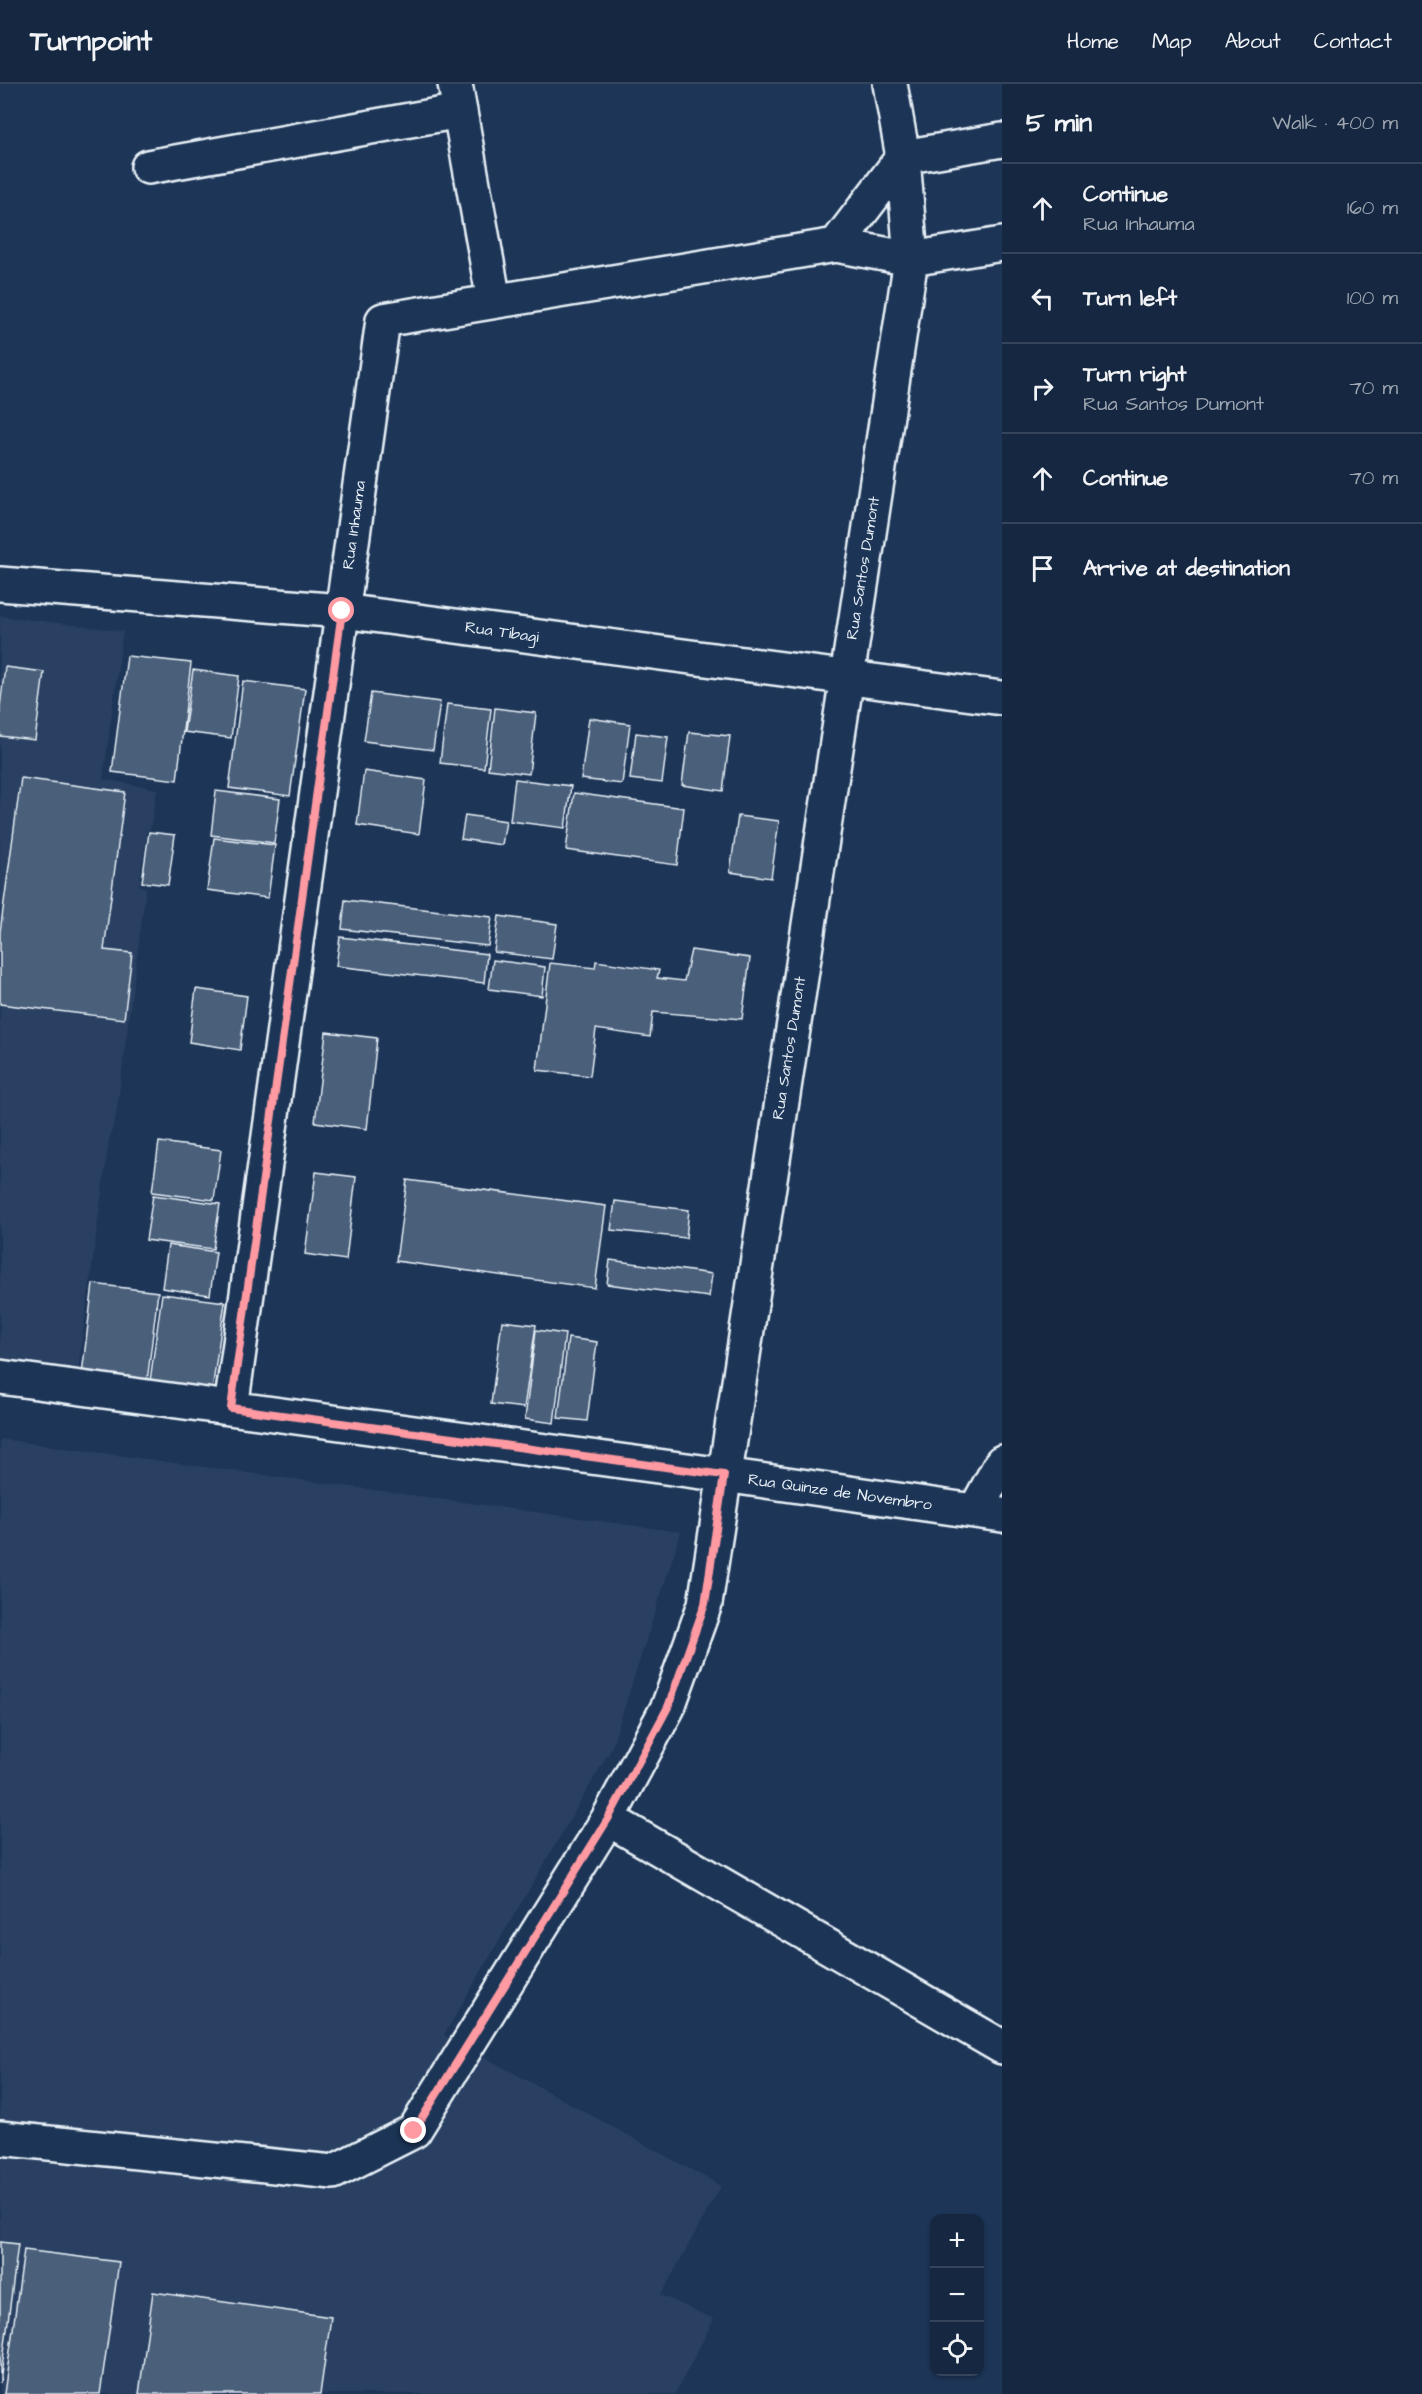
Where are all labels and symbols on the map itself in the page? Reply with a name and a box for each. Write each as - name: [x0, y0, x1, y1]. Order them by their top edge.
- street label: Rua Inhauma: [337, 479, 371, 571]
- street label: Rua Santos Dumont: [841, 494, 885, 641]
- route start: [328, 597, 354, 623]
- street label: Rua Tibagi: [464, 616, 541, 649]
- street label: Rua Santos Dumont: [767, 974, 811, 1121]
- street label: Rua Quinze de Novembro: [747, 1468, 933, 1516]
- route end: [400, 2117, 426, 2143]

